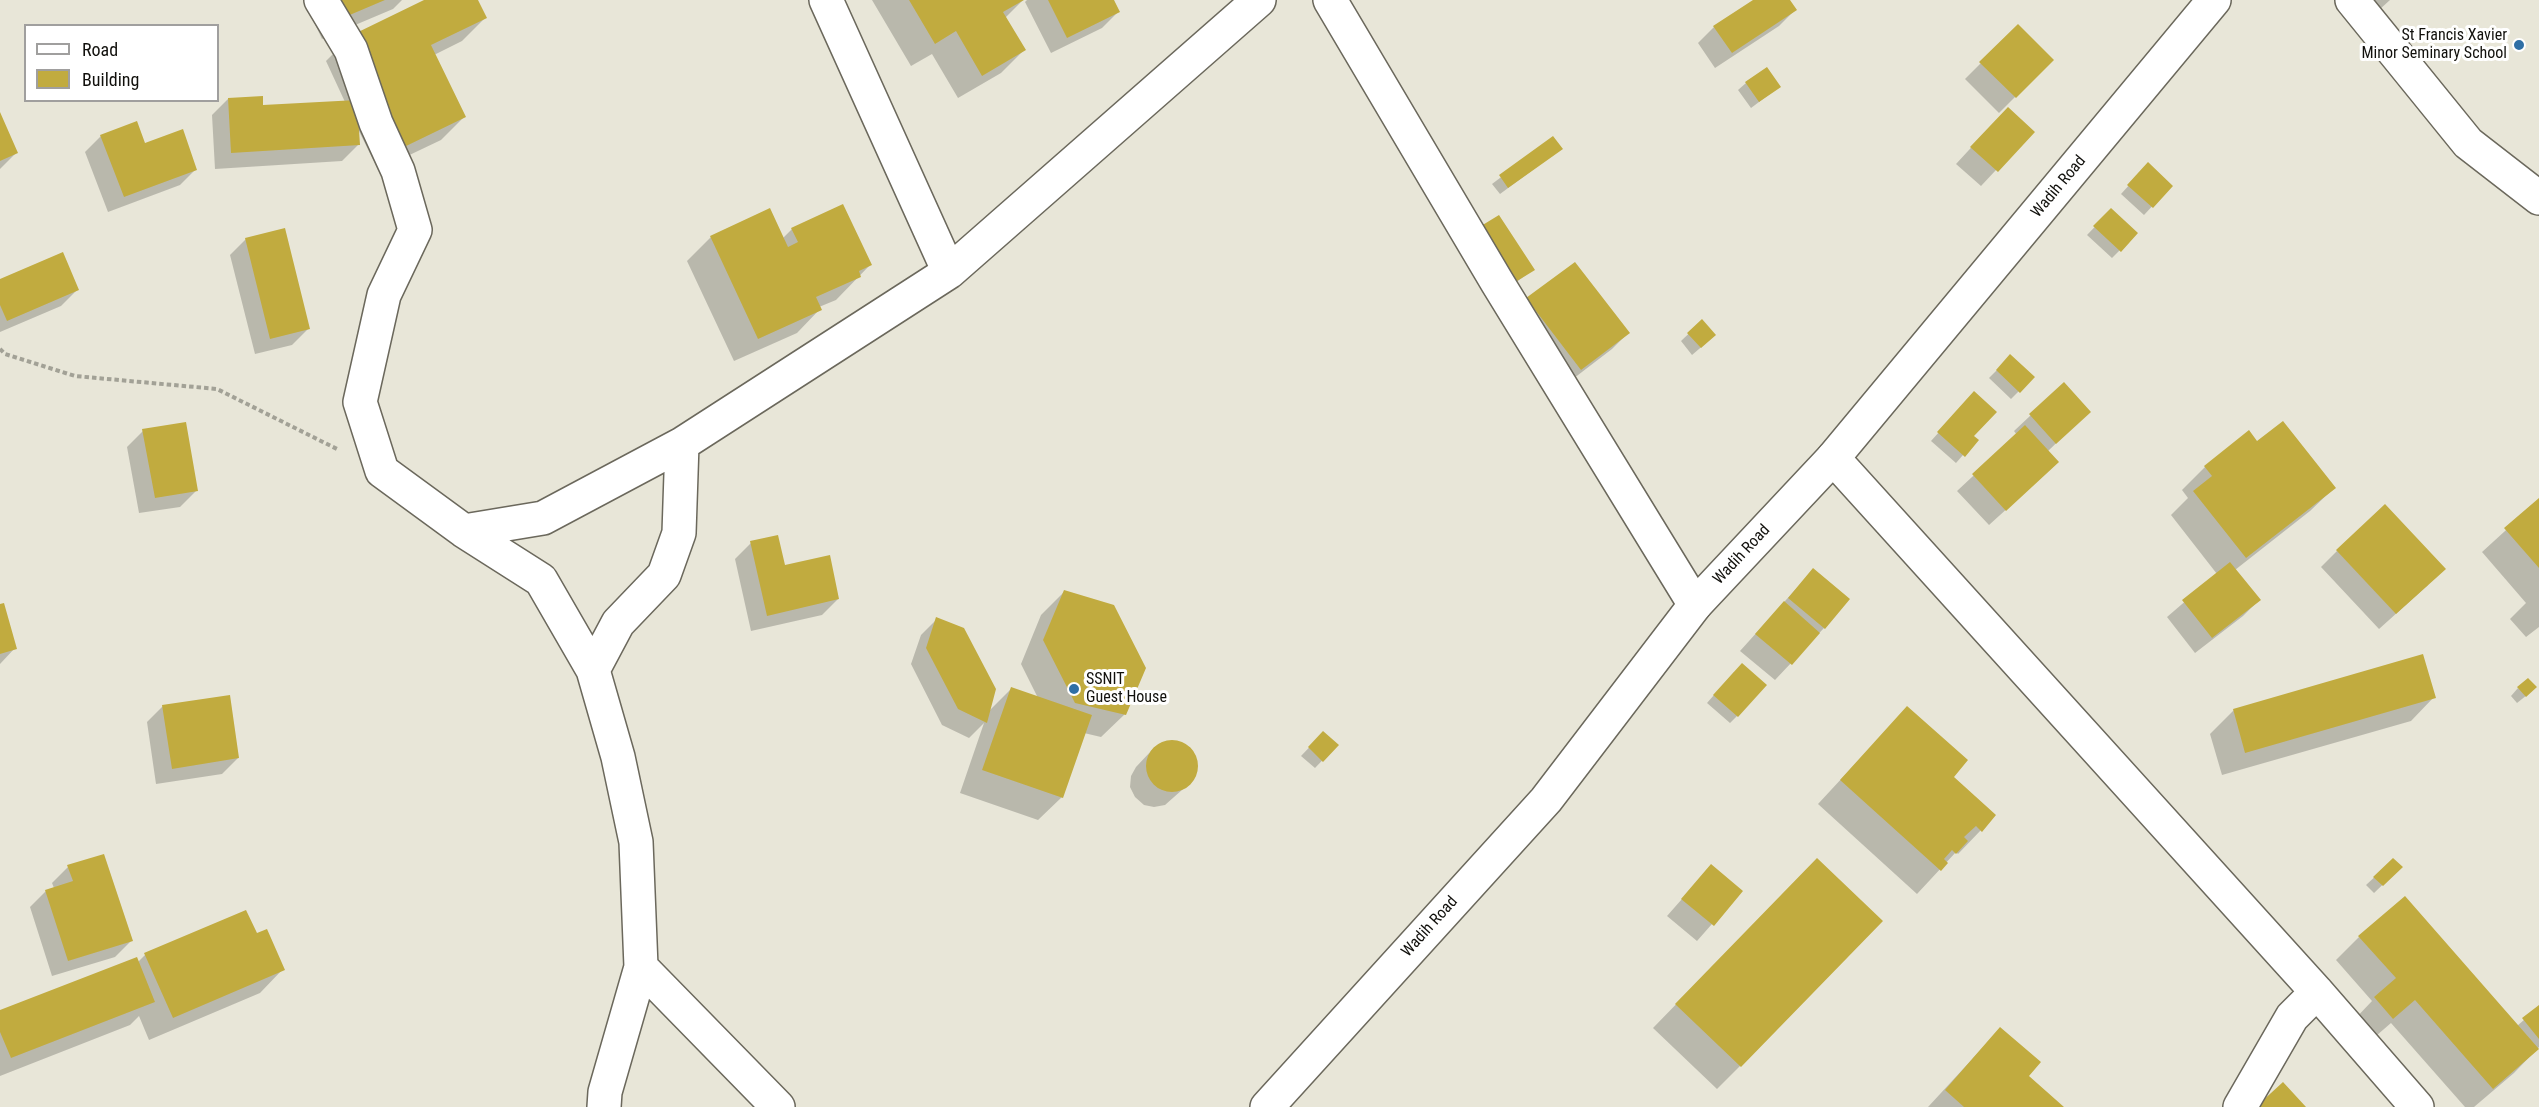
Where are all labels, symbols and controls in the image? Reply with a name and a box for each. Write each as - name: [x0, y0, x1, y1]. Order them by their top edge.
- legend: [24, 24, 219, 102]
- place label: St Francis Xavier Minor Seminary School: [2361, 26, 2507, 64]
- marker: St Francis Xavier Minor Seminary School: [2512, 38, 2526, 52]
- text: Road: [82, 39, 118, 60]
- text: Building: [82, 69, 139, 90]
- street label: Wadih Road: [2028, 152, 2090, 222]
- street label: Wadih Road: [1709, 521, 1775, 589]
- place label: SSNIT Guest House: [1086, 670, 1167, 708]
- marker: SSNIT Guest House: [1067, 682, 1081, 696]
- street label: Wadih Road: [1398, 893, 1462, 961]

